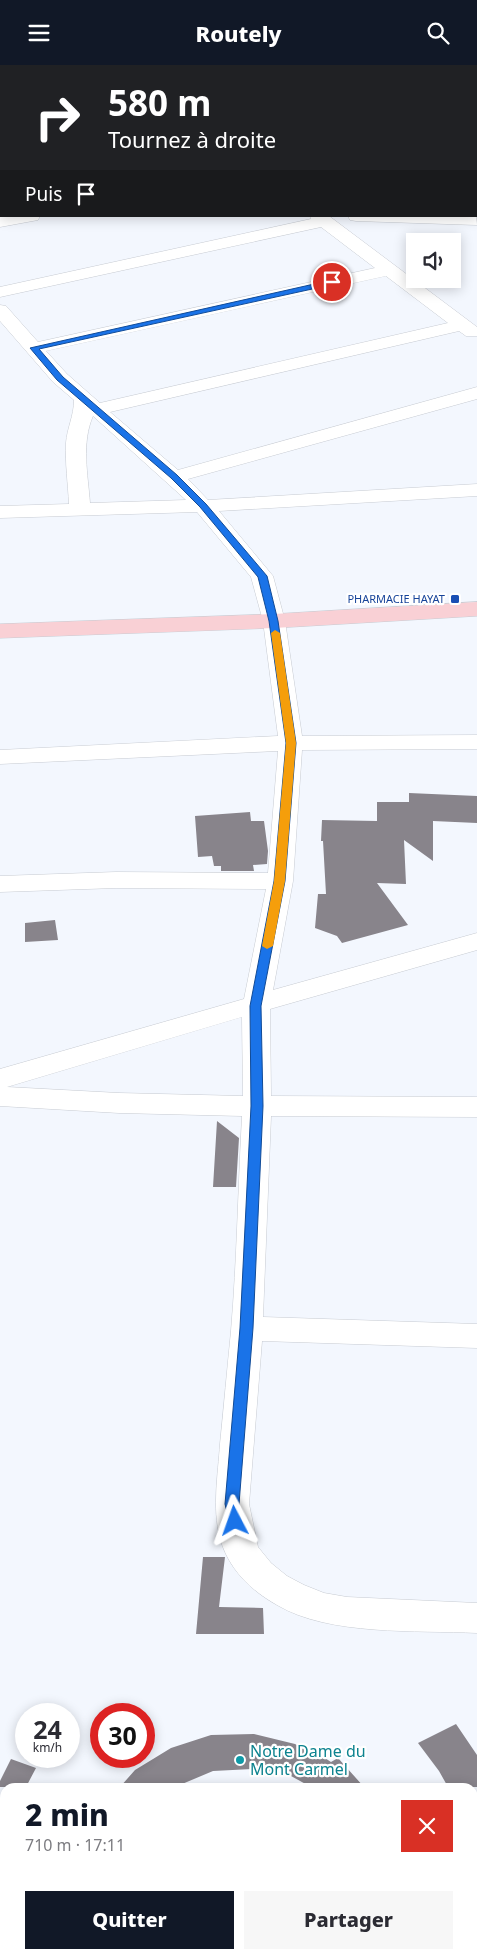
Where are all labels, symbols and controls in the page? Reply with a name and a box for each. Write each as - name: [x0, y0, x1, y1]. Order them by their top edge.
- text: Routely: [196, 18, 281, 48]
- icon: menu: [25, 19, 53, 47]
- icon: search: [424, 19, 452, 47]
- text: 580 m: [108, 79, 211, 126]
- icon: right: [25, 85, 90, 150]
- text: Tournez à droite: [108, 124, 276, 154]
- icon: arrive: [72, 180, 100, 208]
- text: Puis: [25, 181, 62, 207]
- map controls: [406, 233, 461, 288]
- button: sound: [406, 233, 461, 288]
- pin: [311, 261, 353, 303]
- icon: arrive: [318, 268, 346, 296]
- place label: PHARMACIE HAYAT: [347, 591, 445, 606]
- marker: PHARMACIE HAYAT: [449, 593, 461, 605]
- position arrow: [208, 1494, 260, 1546]
- speed limit sign: 30: [90, 1703, 155, 1768]
- text: 24: [33, 1712, 62, 1746]
- text: km/h: [33, 1739, 62, 1756]
- place label: Notre Dame du Mont Carmel: [250, 1740, 366, 1780]
- marker: Notre Dame du Mont Carmel: [234, 1754, 246, 1766]
- text: 2 min: [25, 1794, 109, 1835]
- button: close: [401, 1800, 453, 1852]
- text: 710 m · 17:11: [25, 1834, 125, 1856]
- button: Quitter: [25, 1891, 234, 1949]
- button: Partager: [244, 1891, 453, 1949]

